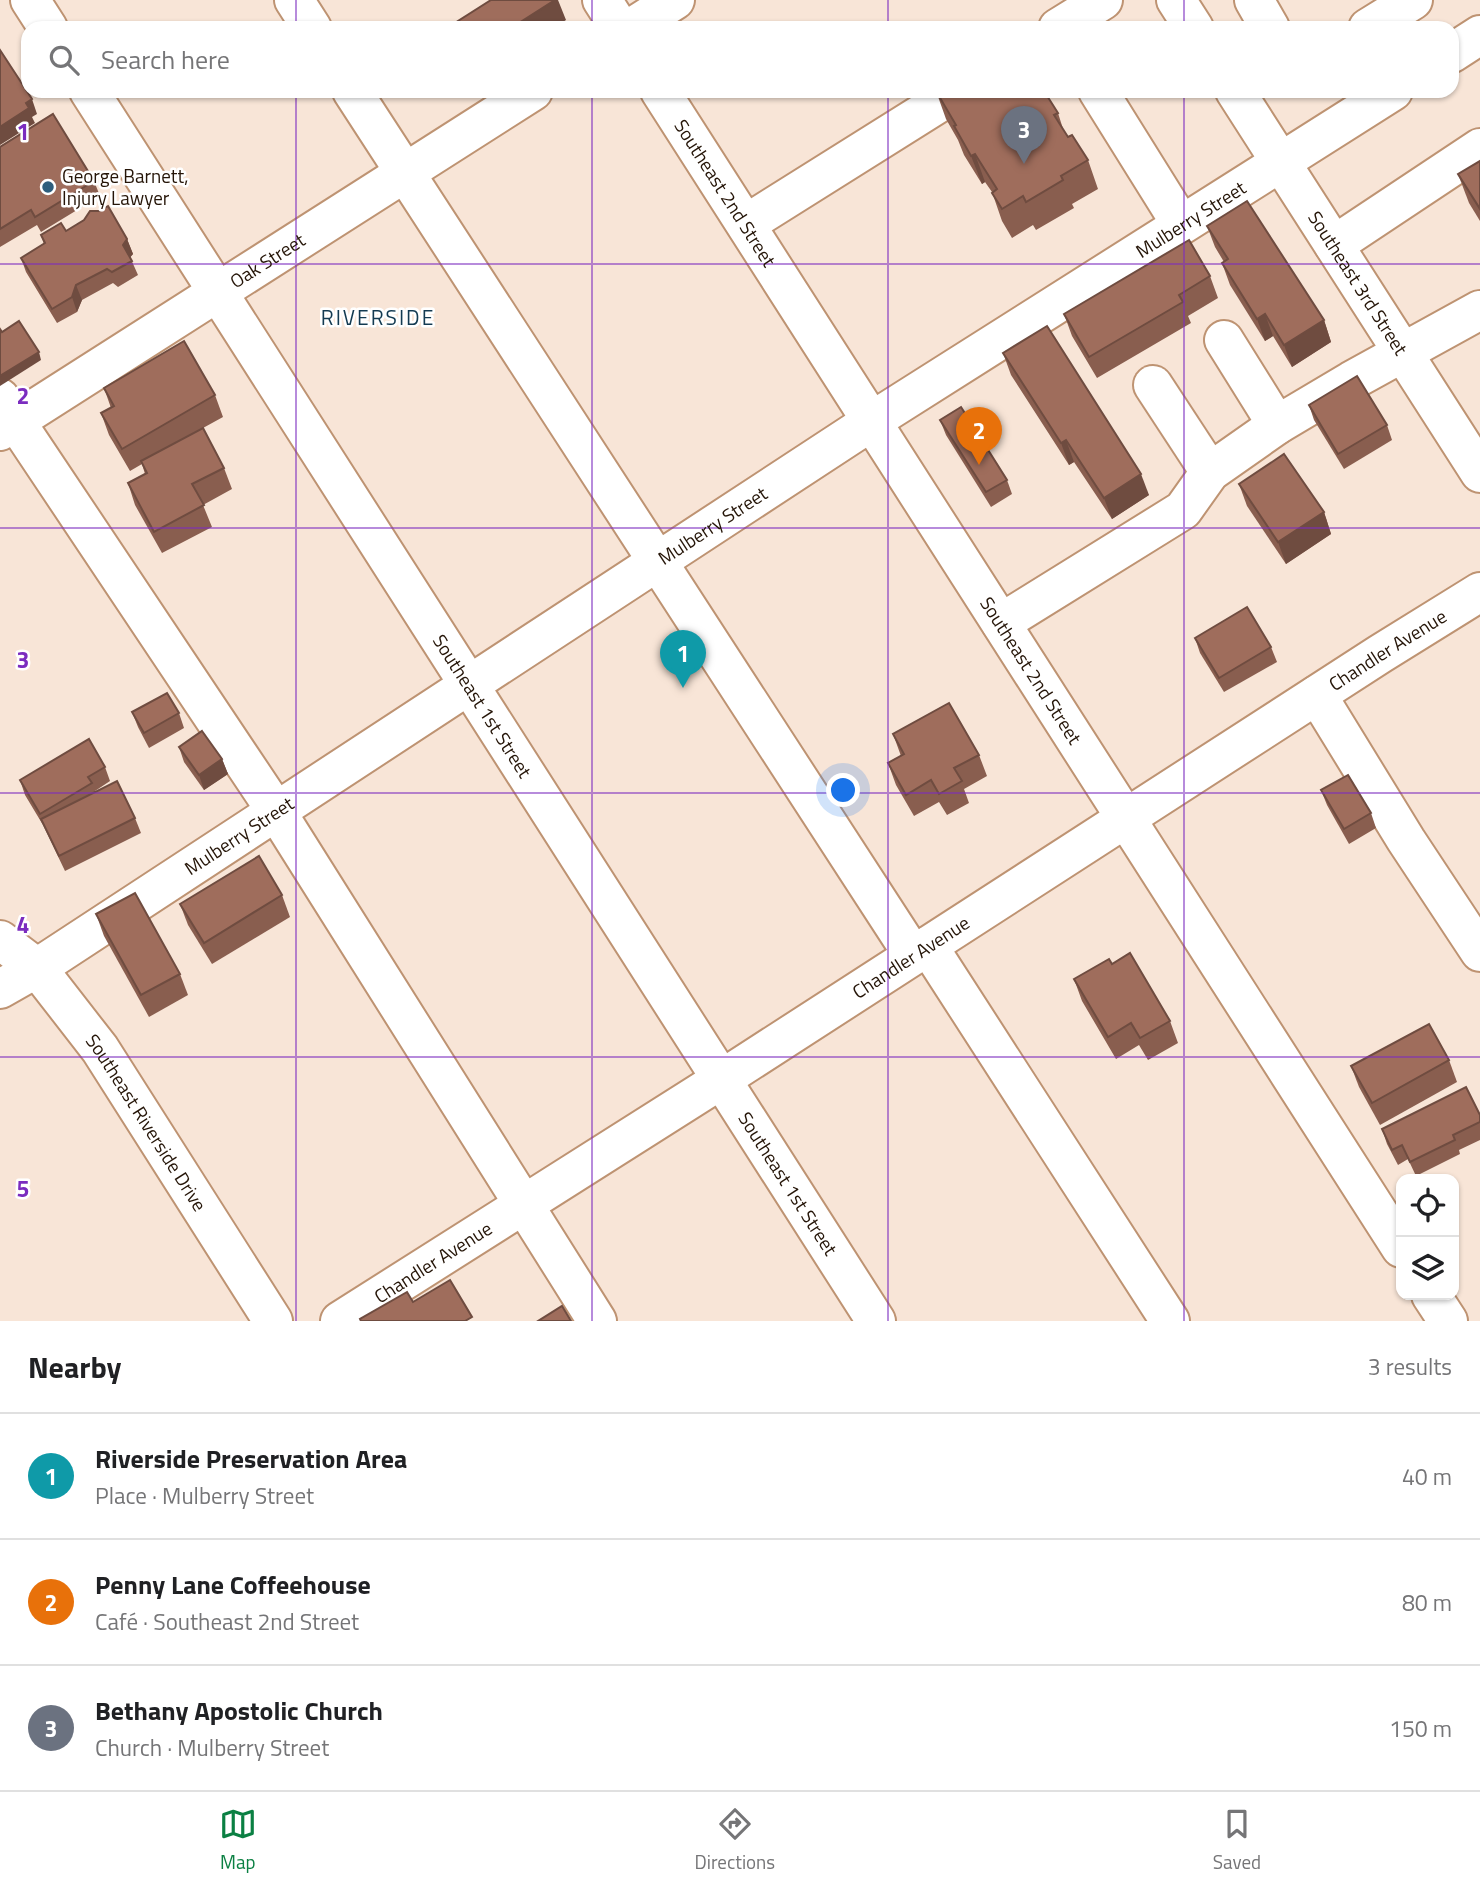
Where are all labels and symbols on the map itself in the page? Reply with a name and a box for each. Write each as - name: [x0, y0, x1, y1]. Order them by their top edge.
- pin: 3: [1001, 106, 1047, 164]
- street label: Southeast 2nd Street: [668, 113, 784, 272]
- text: 1: [17, 114, 29, 149]
- place label: George Barnett, Injury Lawyer: [62, 161, 188, 212]
- street label: Mulberry Street: [1130, 173, 1252, 265]
- marker: George Barnett, Injury Lawyer: [40, 179, 56, 195]
- street label: Southeast 3rd Street: [1301, 205, 1416, 361]
- street label: Oak Street: [224, 225, 311, 295]
- district label: RIVERSIDE: [321, 301, 435, 333]
- text: 2: [17, 378, 29, 413]
- pin: 2: [956, 407, 1002, 465]
- street label: Mulberry Street: [652, 478, 773, 572]
- street label: Southeast 2nd Street: [973, 591, 1090, 750]
- street label: Chandler Avenue: [1322, 601, 1452, 698]
- street label: Southeast 1st Street: [426, 628, 540, 783]
- pin: 1: [660, 630, 706, 688]
- text: 3: [17, 642, 29, 677]
- your location: [826, 773, 860, 807]
- street label: Mulberry Street: [178, 789, 299, 882]
- text: 4: [17, 907, 29, 942]
- street label: Chandler Avenue: [846, 908, 975, 1005]
- street label: Southeast Riverside Drive: [79, 1027, 215, 1217]
- street label: Southeast 1st Street: [732, 1106, 845, 1261]
- text: 5: [17, 1171, 29, 1206]
- street label: Chandler Avenue: [368, 1213, 497, 1310]

